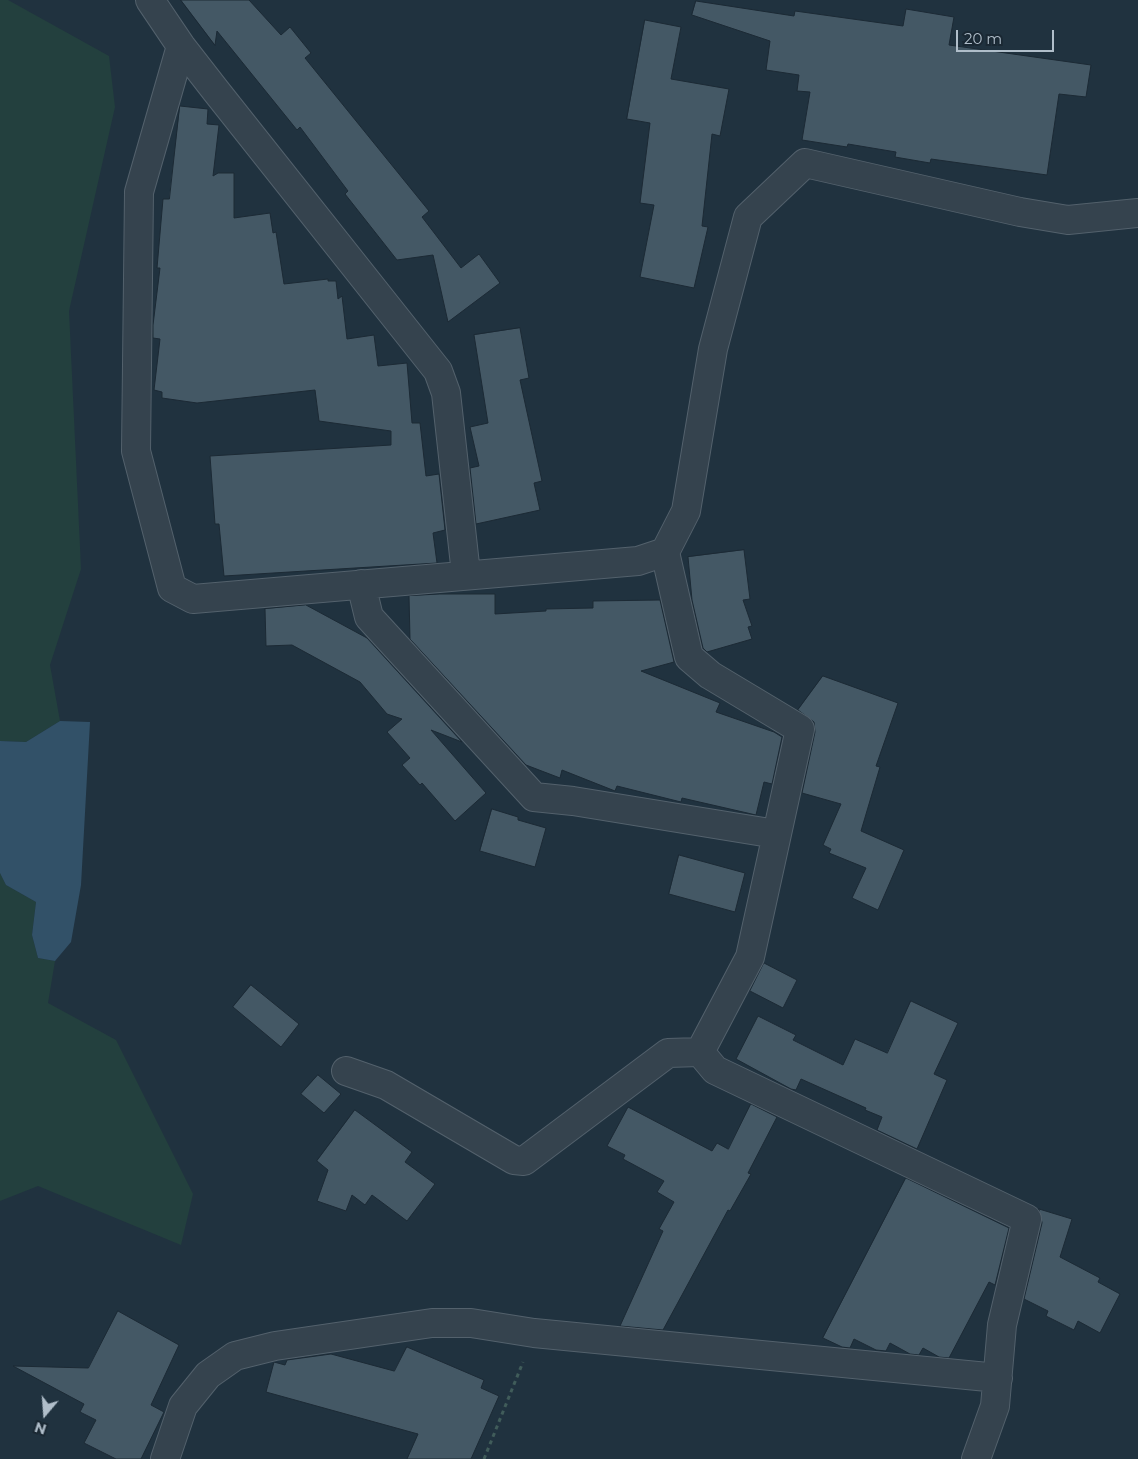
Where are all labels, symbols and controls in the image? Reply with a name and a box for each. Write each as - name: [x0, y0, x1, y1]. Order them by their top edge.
- scale bar: [958, 20, 1056, 52]
- text: 20 m: [964, 29, 1002, 48]
- north arrow: [20, 1389, 70, 1439]
- text: N: [32, 1418, 49, 1439]

